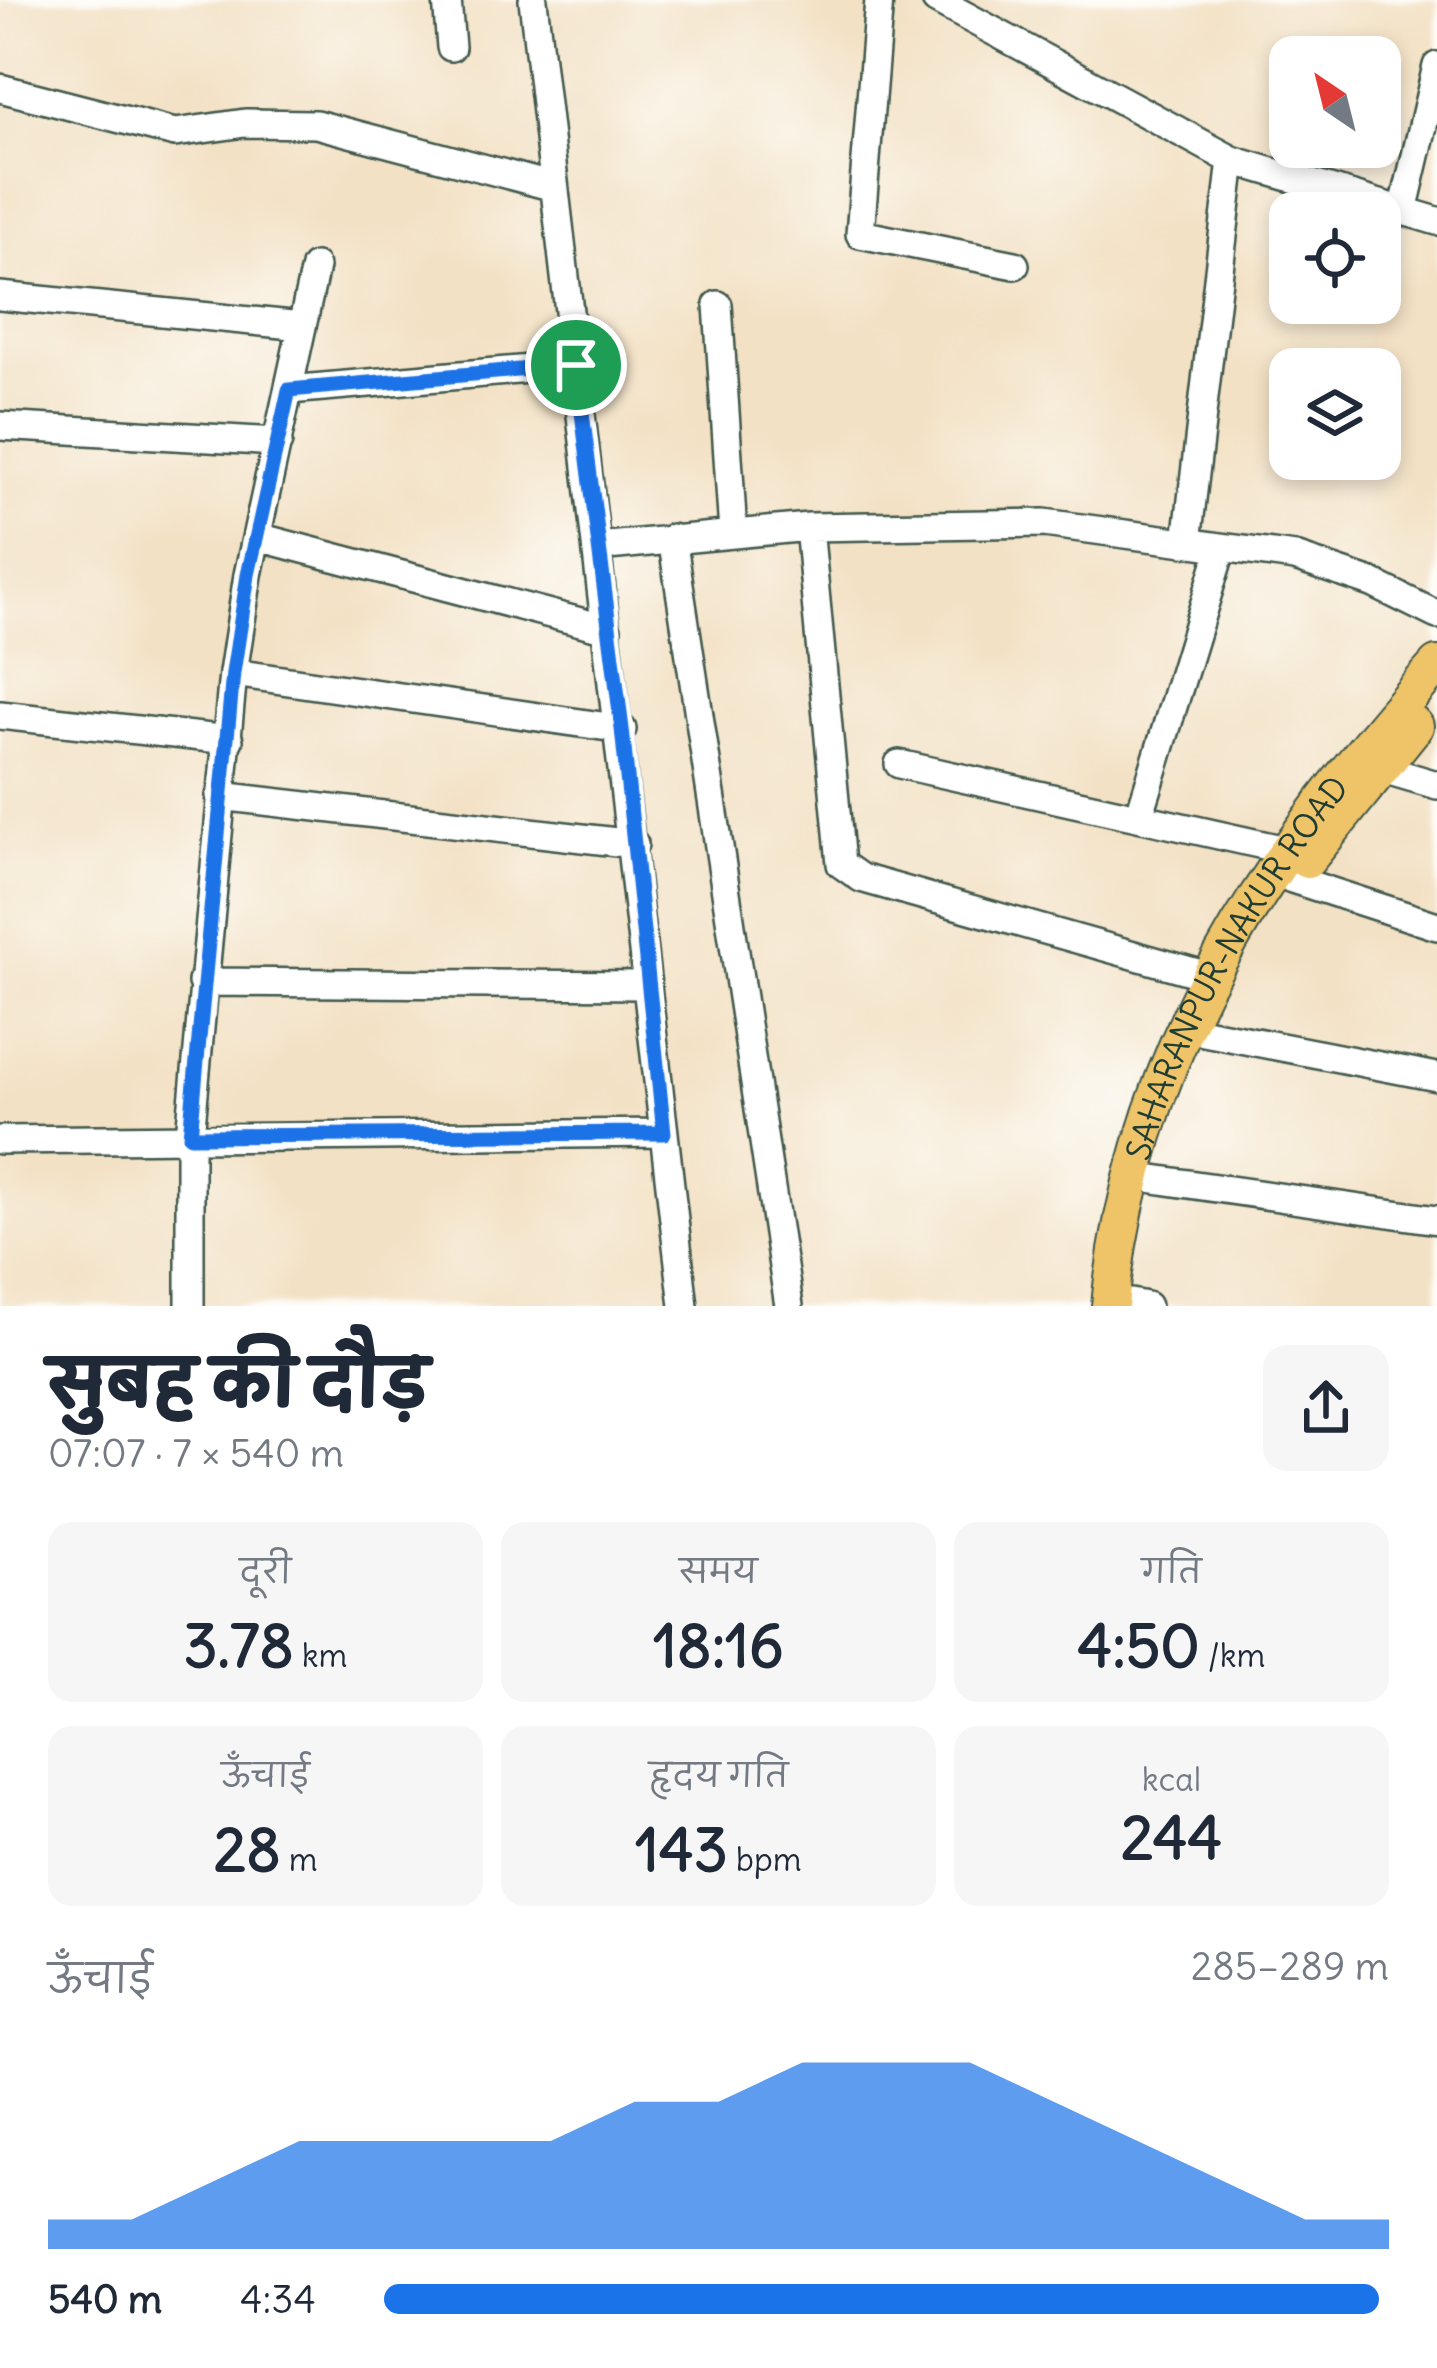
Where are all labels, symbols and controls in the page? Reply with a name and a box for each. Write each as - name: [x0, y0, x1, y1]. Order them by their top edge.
- north arrow: [1269, 36, 1401, 168]
- map controls: [1269, 36, 1401, 480]
- button: locate: [1269, 192, 1401, 324]
- pin: [525, 314, 627, 416]
- icon: arrive: [543, 332, 609, 398]
- button: layers: [1269, 348, 1401, 480]
- street label: SAHARANPUR-NAKUR ROAD: [1117, 767, 1357, 1165]
- text: सुबह की दौड़: [48, 1342, 428, 1425]
- button: share: [1263, 1345, 1389, 1471]
- text: 07:07 · 7 × 540 m: [48, 1429, 344, 1478]
- text: दूरी: [240, 1550, 291, 1592]
- text: समय: [679, 1550, 758, 1592]
- text: गति: [1141, 1550, 1202, 1592]
- text: 3.78: [183, 1608, 294, 1683]
- text: 18:16: [653, 1608, 784, 1683]
- text: 4:50: [1078, 1608, 1200, 1683]
- text: km: [294, 1634, 348, 1676]
- text: /km: [1200, 1634, 1265, 1676]
- text: ऊँचाई: [221, 1754, 310, 1796]
- text: हृदय गति: [649, 1754, 788, 1796]
- text: kcal: [1142, 1758, 1201, 1800]
- text: 244: [1121, 1800, 1222, 1875]
- text: 28: [213, 1812, 281, 1887]
- text: 143: [635, 1812, 728, 1887]
- text: m: [281, 1838, 318, 1880]
- text: bpm: [728, 1838, 802, 1880]
- text: 285–289 m: [1191, 1942, 1389, 1991]
- text: ऊँचाई: [48, 1954, 153, 2003]
- text: 540 m: [48, 2275, 162, 2324]
- text: 4:34: [240, 2275, 316, 2324]

